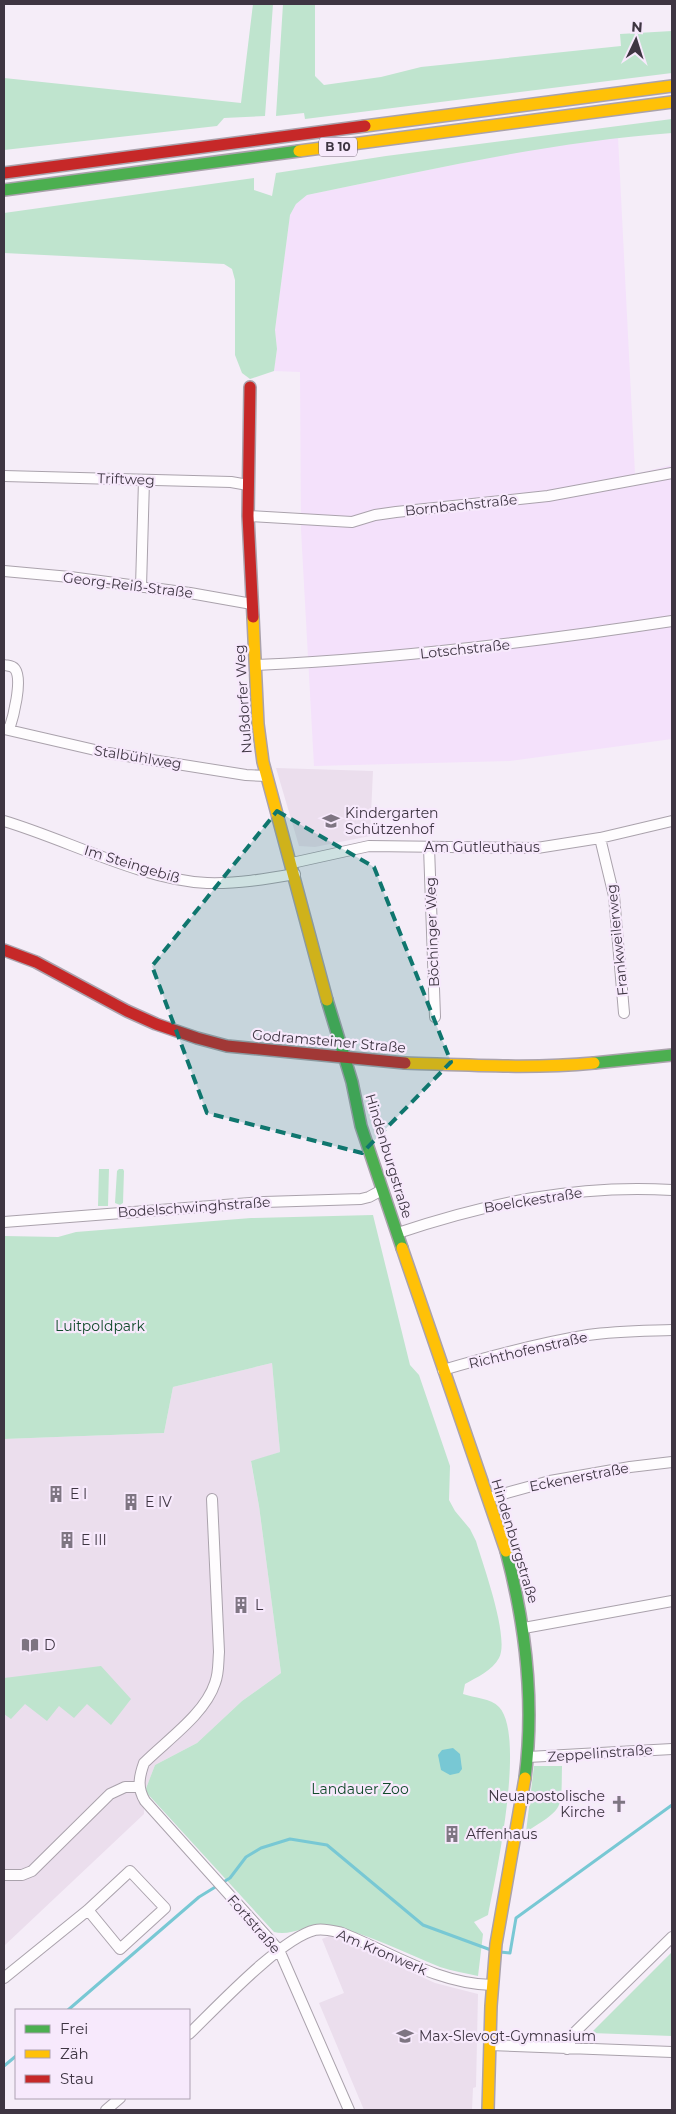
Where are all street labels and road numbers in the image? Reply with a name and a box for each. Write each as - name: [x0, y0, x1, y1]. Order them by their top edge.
- road number: B 10: [319, 138, 357, 156]
- street label: Triftweg: [97, 469, 155, 489]
- street label: Bornbachstraße: [404, 490, 518, 520]
- street label: Georg-Reiß-Straße: [62, 568, 194, 602]
- street label: Lotschstraße: [419, 635, 511, 663]
- street label: Nußdorfer Weg: [230, 644, 256, 754]
- street label: Stalbühlweg: [93, 741, 183, 773]
- street label: Am Gutleuthaus: [424, 838, 540, 856]
- street label: Im Steingebiß: [82, 841, 182, 887]
- street label: Böchinger Weg: [421, 877, 443, 987]
- street label: Frankweilerweg: [602, 883, 632, 997]
- street label: Godramsteiner Straße: [251, 1025, 407, 1057]
- street label: Hindenburgstraße: [361, 1091, 417, 1221]
- street label: Boelckestraße: [482, 1183, 584, 1217]
- street label: Bodelschwinghstraße: [117, 1193, 271, 1221]
- street label: Richthofenstraße: [467, 1328, 589, 1372]
- street label: Eckenerstraße: [528, 1459, 630, 1495]
- street label: Hindenburgstraße: [487, 1476, 543, 1606]
- street label: Zeppelinstraße: [547, 1740, 653, 1766]
- street label: Fortstraße: [223, 1891, 285, 1957]
- street label: Am Kronwerk: [334, 1925, 430, 1979]

